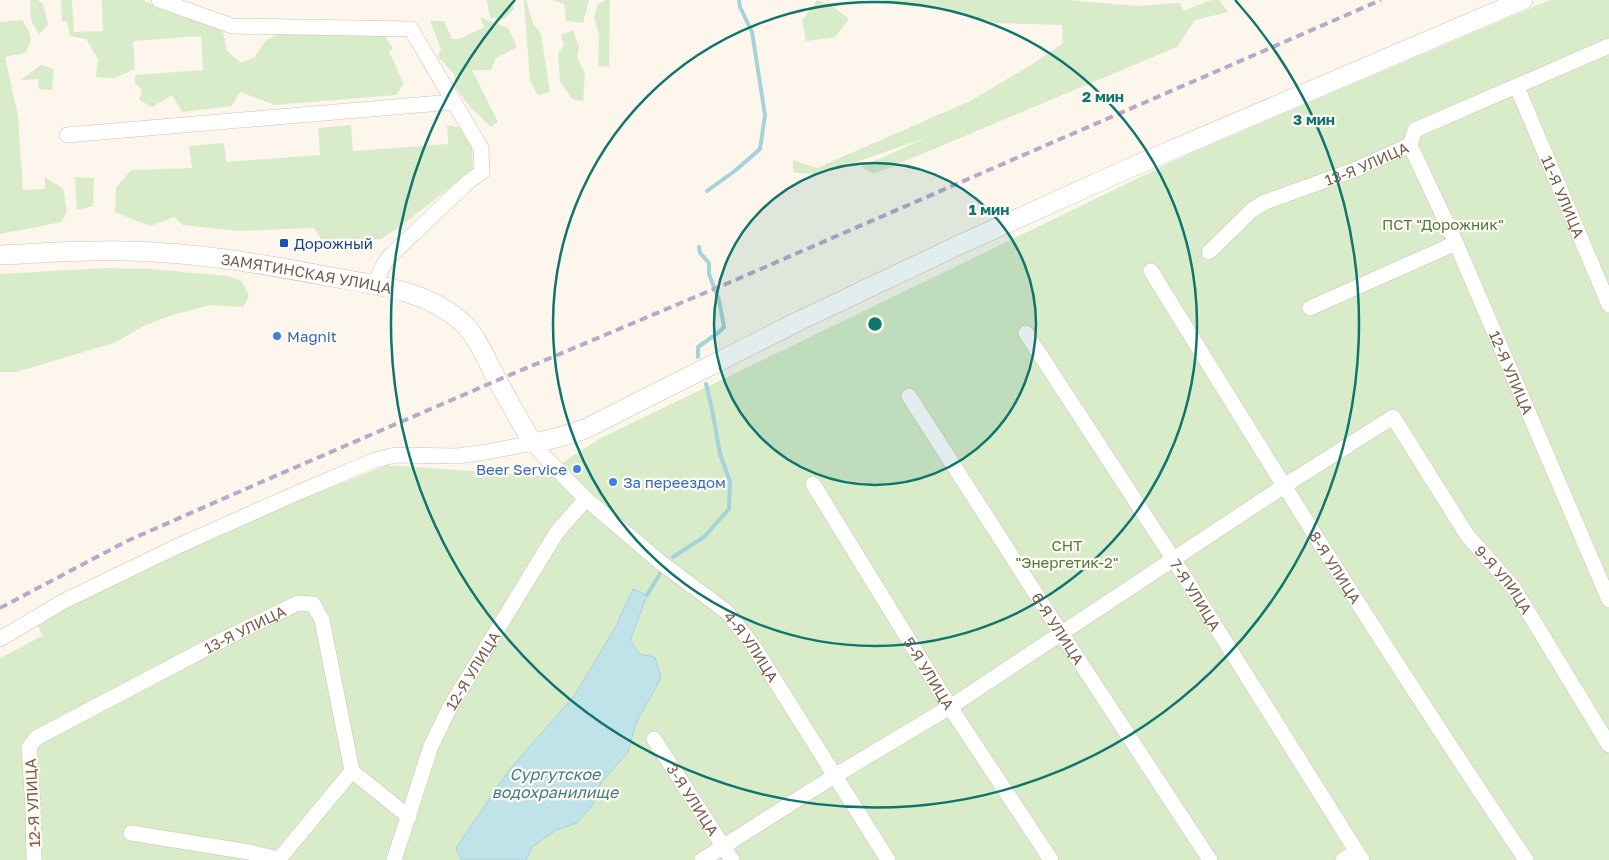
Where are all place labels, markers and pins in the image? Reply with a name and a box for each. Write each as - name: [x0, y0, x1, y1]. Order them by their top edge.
- place label: Дорожный: [294, 234, 373, 252]
- marker: Дорожный: [278, 237, 290, 249]
- centre of rings: [866, 315, 884, 333]
- place label: Magnit: [287, 327, 337, 345]
- marker: Magnit: [271, 330, 283, 342]
- place label: Beer Service: [476, 460, 567, 478]
- marker: Beer Service: [571, 463, 583, 475]
- place label: За переездом: [623, 473, 726, 491]
- marker: За переездом: [607, 476, 619, 488]

